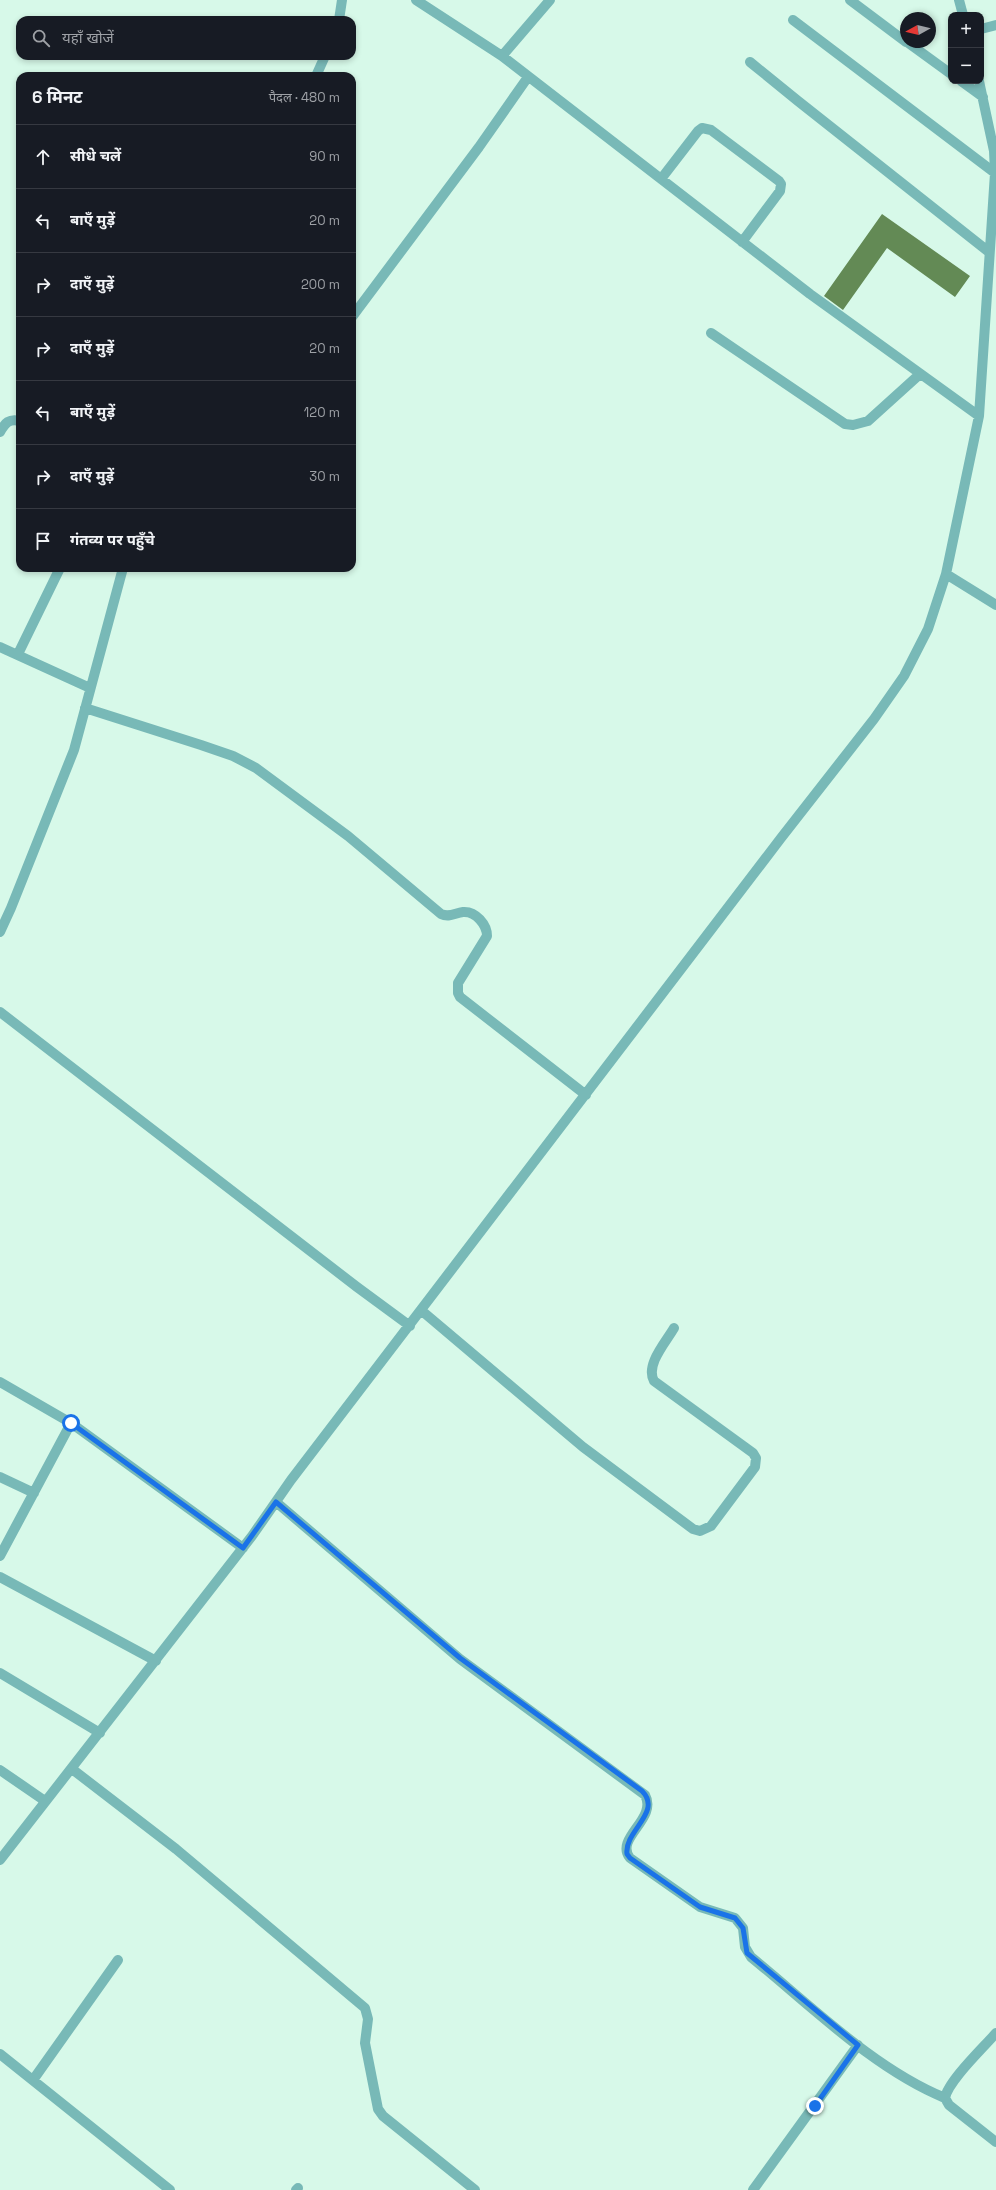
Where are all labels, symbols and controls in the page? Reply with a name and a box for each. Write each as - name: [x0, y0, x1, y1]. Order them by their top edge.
- north arrow: [900, 12, 936, 48]
- map controls: [948, 12, 984, 84]
- button: +: [948, 12, 984, 48]
- search box: [16, 16, 356, 60]
- icon: search: [30, 27, 52, 49]
- text: यहाँ खोजें: [62, 28, 114, 47]
- button: −: [948, 48, 984, 84]
- text: 6 मिनट: [32, 86, 83, 108]
- text: पैदल · 480 m: [269, 89, 340, 106]
- icon: ahead: [32, 146, 54, 168]
- text: सीधे चलें: [70, 146, 121, 165]
- text: 90 m: [309, 148, 340, 165]
- icon: left: [32, 210, 54, 232]
- text: बाएँ मुड़ें: [70, 210, 115, 229]
- text: 20 m: [309, 212, 340, 229]
- icon: right: [32, 274, 54, 296]
- text: दाएँ मुड़ें: [70, 274, 114, 293]
- text: 200 m: [301, 276, 340, 293]
- icon: right: [32, 338, 54, 360]
- text: दाएँ मुड़ें: [70, 338, 114, 357]
- text: 20 m: [309, 340, 340, 357]
- icon: left: [32, 402, 54, 424]
- text: बाएँ मुड़ें: [70, 402, 115, 421]
- text: 120 m: [304, 404, 340, 421]
- icon: right: [32, 466, 54, 488]
- text: दाएँ मुड़ें: [70, 466, 114, 485]
- text: 30 m: [309, 468, 340, 485]
- icon: arrive: [32, 530, 54, 552]
- text: गंतव्य पर पहुँचे: [70, 530, 155, 549]
- route start: [62, 1414, 80, 1432]
- route end: [806, 2097, 824, 2115]

